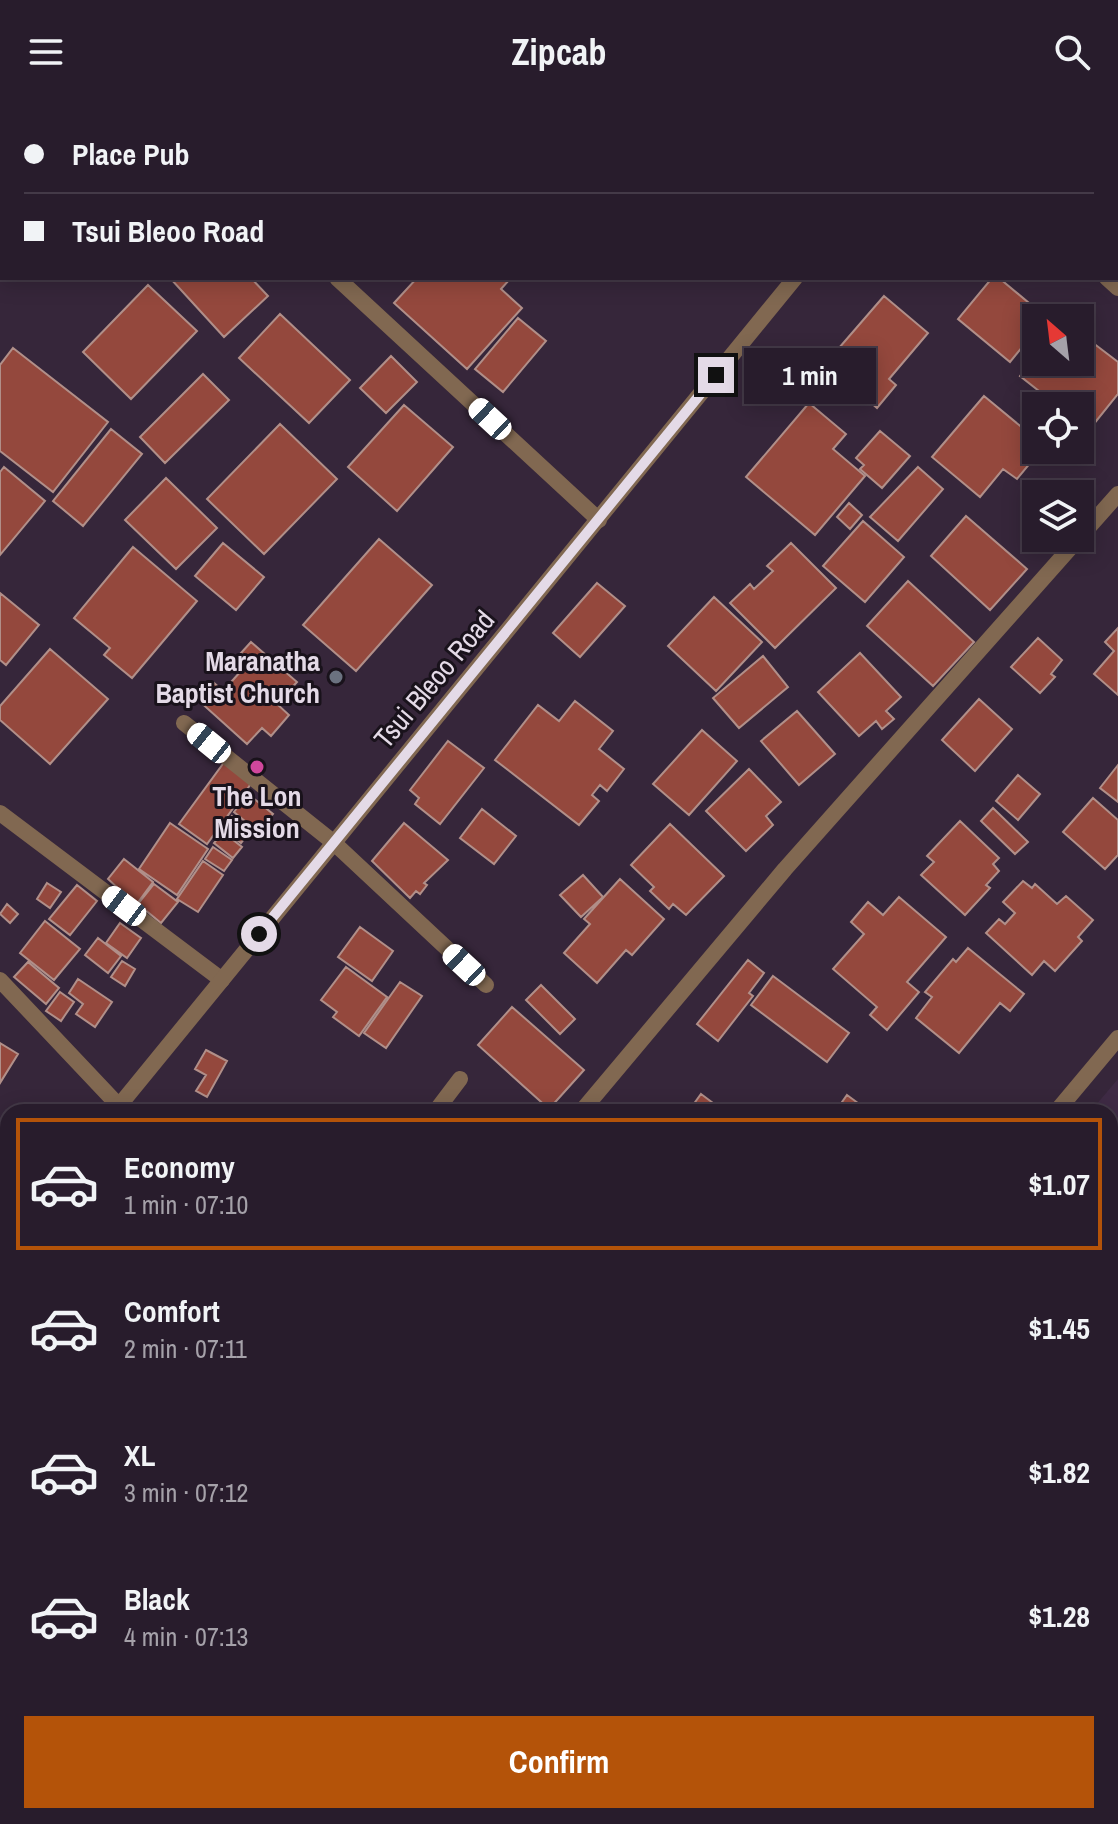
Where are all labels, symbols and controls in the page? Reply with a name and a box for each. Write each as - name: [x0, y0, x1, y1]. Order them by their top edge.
- text: Zipcab: [511, 28, 607, 76]
- icon: menu: [24, 30, 68, 74]
- icon: search: [1050, 30, 1094, 74]
- text: Place Pub: [72, 134, 190, 174]
- text: Tsui Bleoo Road: [72, 211, 264, 251]
- north arrow: [1022, 304, 1094, 376]
- map controls: [1022, 304, 1094, 552]
- callout: 1 min: [744, 347, 876, 403]
- route end: [698, 357, 734, 393]
- text: 1 min: [782, 358, 838, 393]
- button: locate: [1022, 392, 1094, 464]
- car: [464, 394, 516, 444]
- button: layers: [1022, 480, 1094, 552]
- street label: Tsui Bleoo Road: [365, 602, 503, 756]
- place label: Maranatha Baptist Church: [155, 642, 320, 712]
- marker: Maranatha Baptist Church: [327, 668, 345, 686]
- car: [183, 719, 235, 767]
- marker: The Lon Mission: [248, 758, 266, 776]
- place label: The Lon Mission: [212, 777, 302, 847]
- car: [98, 882, 150, 930]
- route start: [241, 916, 277, 952]
- car: [438, 940, 490, 990]
- text: Economy: [124, 1147, 235, 1187]
- icon: car: [28, 1148, 100, 1220]
- text: $1.07: [1028, 1164, 1090, 1204]
- text: 1 min · 07:10: [124, 1187, 248, 1222]
- text: Comfort: [124, 1291, 220, 1331]
- icon: car: [28, 1292, 100, 1364]
- text: $1.45: [1028, 1308, 1090, 1348]
- text: 2 min · 07:11: [124, 1331, 247, 1366]
- text: XL: [124, 1435, 155, 1475]
- icon: car: [28, 1436, 100, 1508]
- text: $1.82: [1028, 1452, 1090, 1492]
- text: 3 min · 07:12: [124, 1475, 248, 1510]
- text: Black: [124, 1579, 190, 1619]
- icon: car: [28, 1580, 100, 1652]
- text: $1.28: [1028, 1596, 1090, 1636]
- text: 4 min · 07:13: [124, 1619, 248, 1654]
- button: Confirm: [24, 1716, 1094, 1808]

